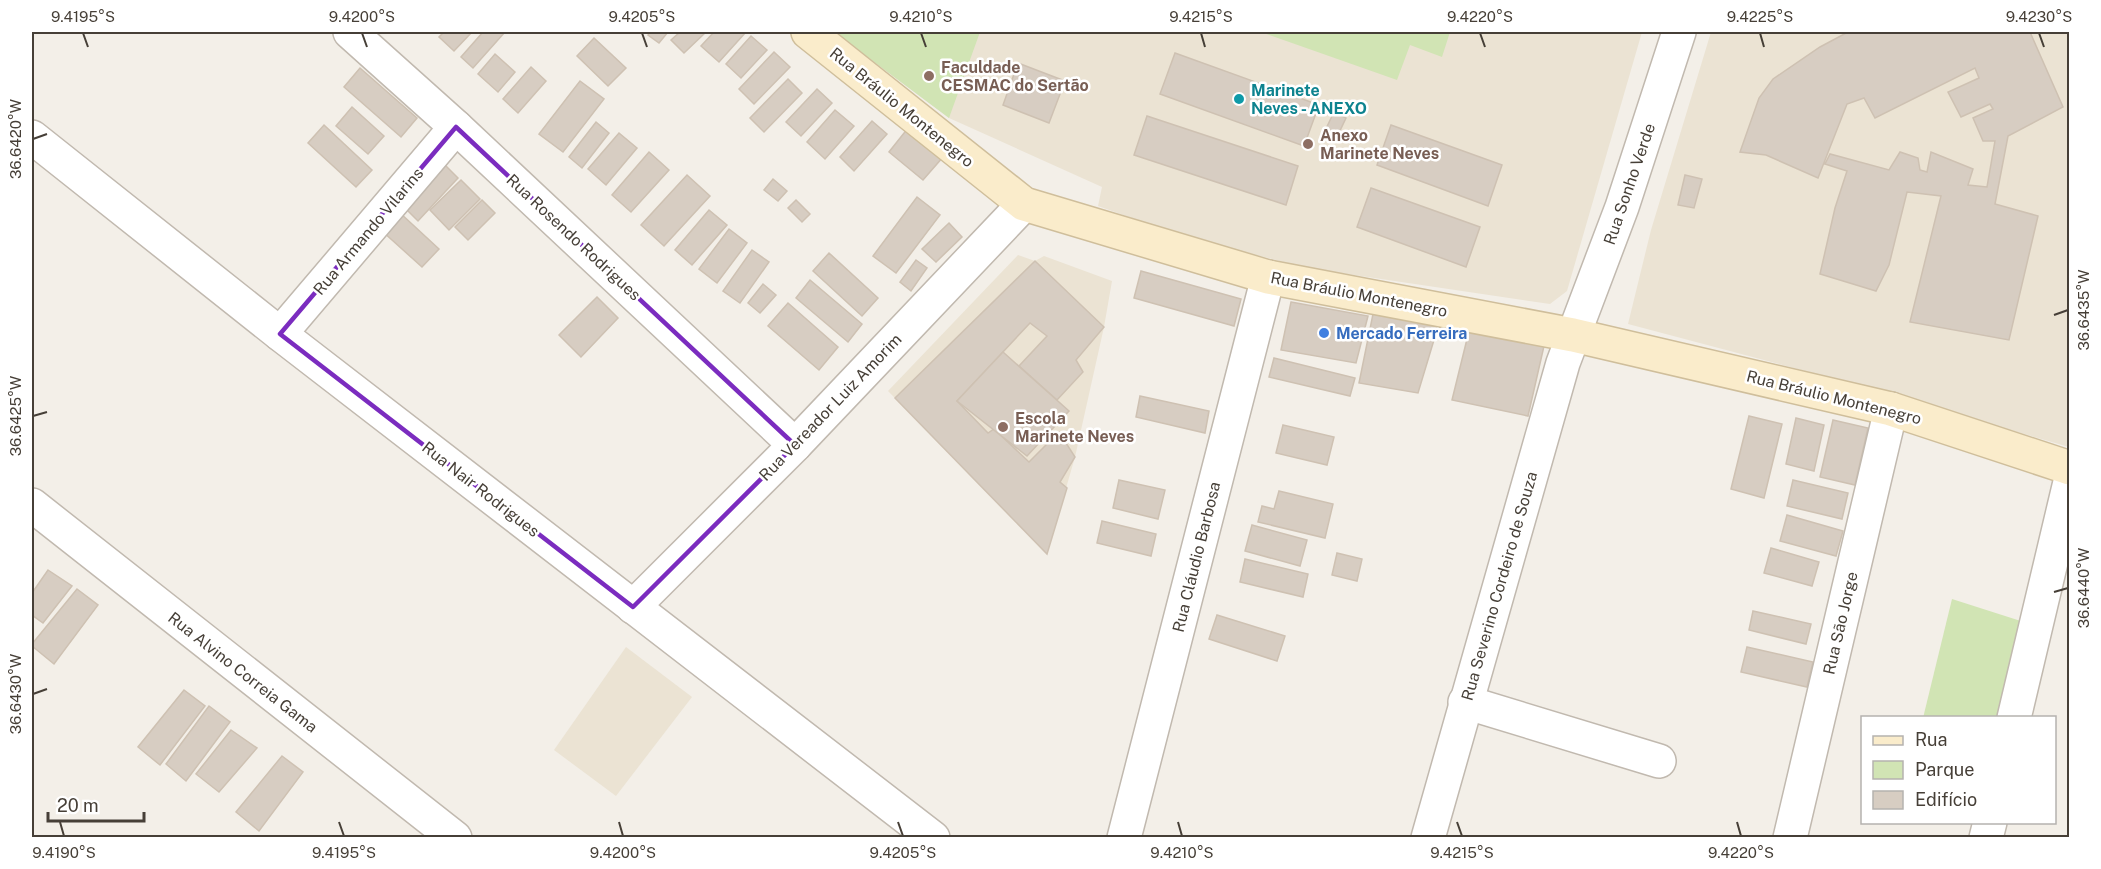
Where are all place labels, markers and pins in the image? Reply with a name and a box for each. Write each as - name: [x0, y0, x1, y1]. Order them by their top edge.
- place label: Faculdade CESMAC do Sertão: [941, 58, 1089, 95]
- marker: Faculdade CESMAC do Sertão: [922, 69, 936, 83]
- place label: Marinete Neves - ANEXO: [1251, 81, 1367, 118]
- marker: Marinete Neves - ANEXO: [1232, 92, 1246, 106]
- place label: Anexo Marinete Neves: [1320, 126, 1439, 163]
- marker: Anexo Marinete Neves: [1301, 137, 1315, 151]
- place label: Mercado Ferreira: [1336, 324, 1467, 343]
- marker: Mercado Ferreira: [1317, 326, 1331, 340]
- place label: Escola Marinete Neves: [1015, 409, 1134, 446]
- marker: Escola Marinete Neves: [996, 420, 1010, 434]

